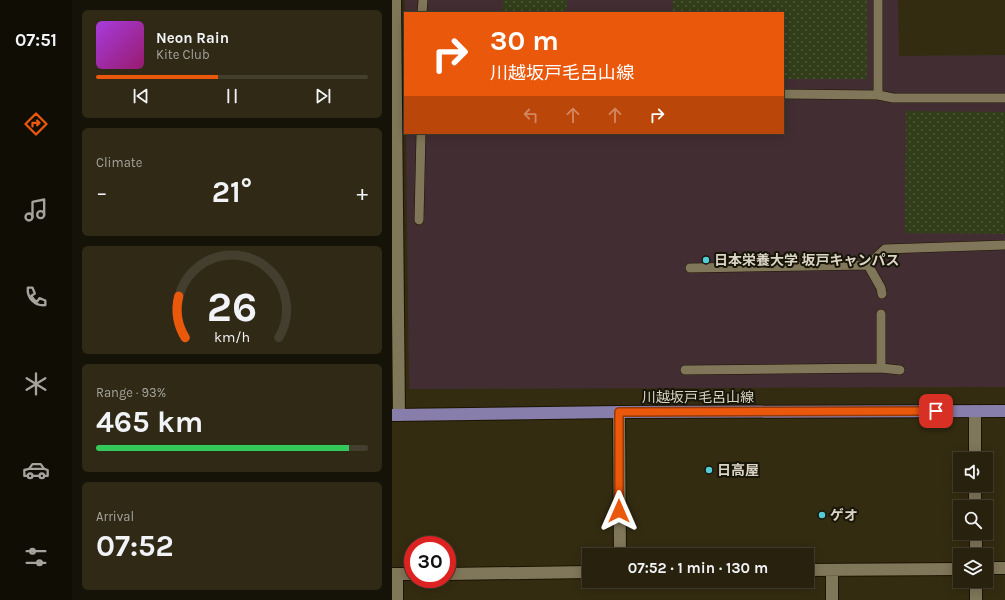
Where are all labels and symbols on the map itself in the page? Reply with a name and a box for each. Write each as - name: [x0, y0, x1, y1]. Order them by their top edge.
- place label: 日本栄養大学 坂戸キャンパス: [714, 252, 900, 269]
- marker: 日本栄養大学 坂戸キャンパス: [701, 255, 711, 265]
- street label: 川越坂戸毛呂山線: [642, 389, 754, 406]
- pin: [919, 394, 953, 428]
- place label: 日高屋: [717, 462, 759, 479]
- marker: 日高屋: [704, 465, 714, 475]
- position arrow: [598, 490, 640, 532]
- place label: ゲオ: [830, 507, 858, 524]
- marker: ゲオ: [817, 510, 827, 520]
- speed limit sign: 30: [404, 536, 456, 588]

